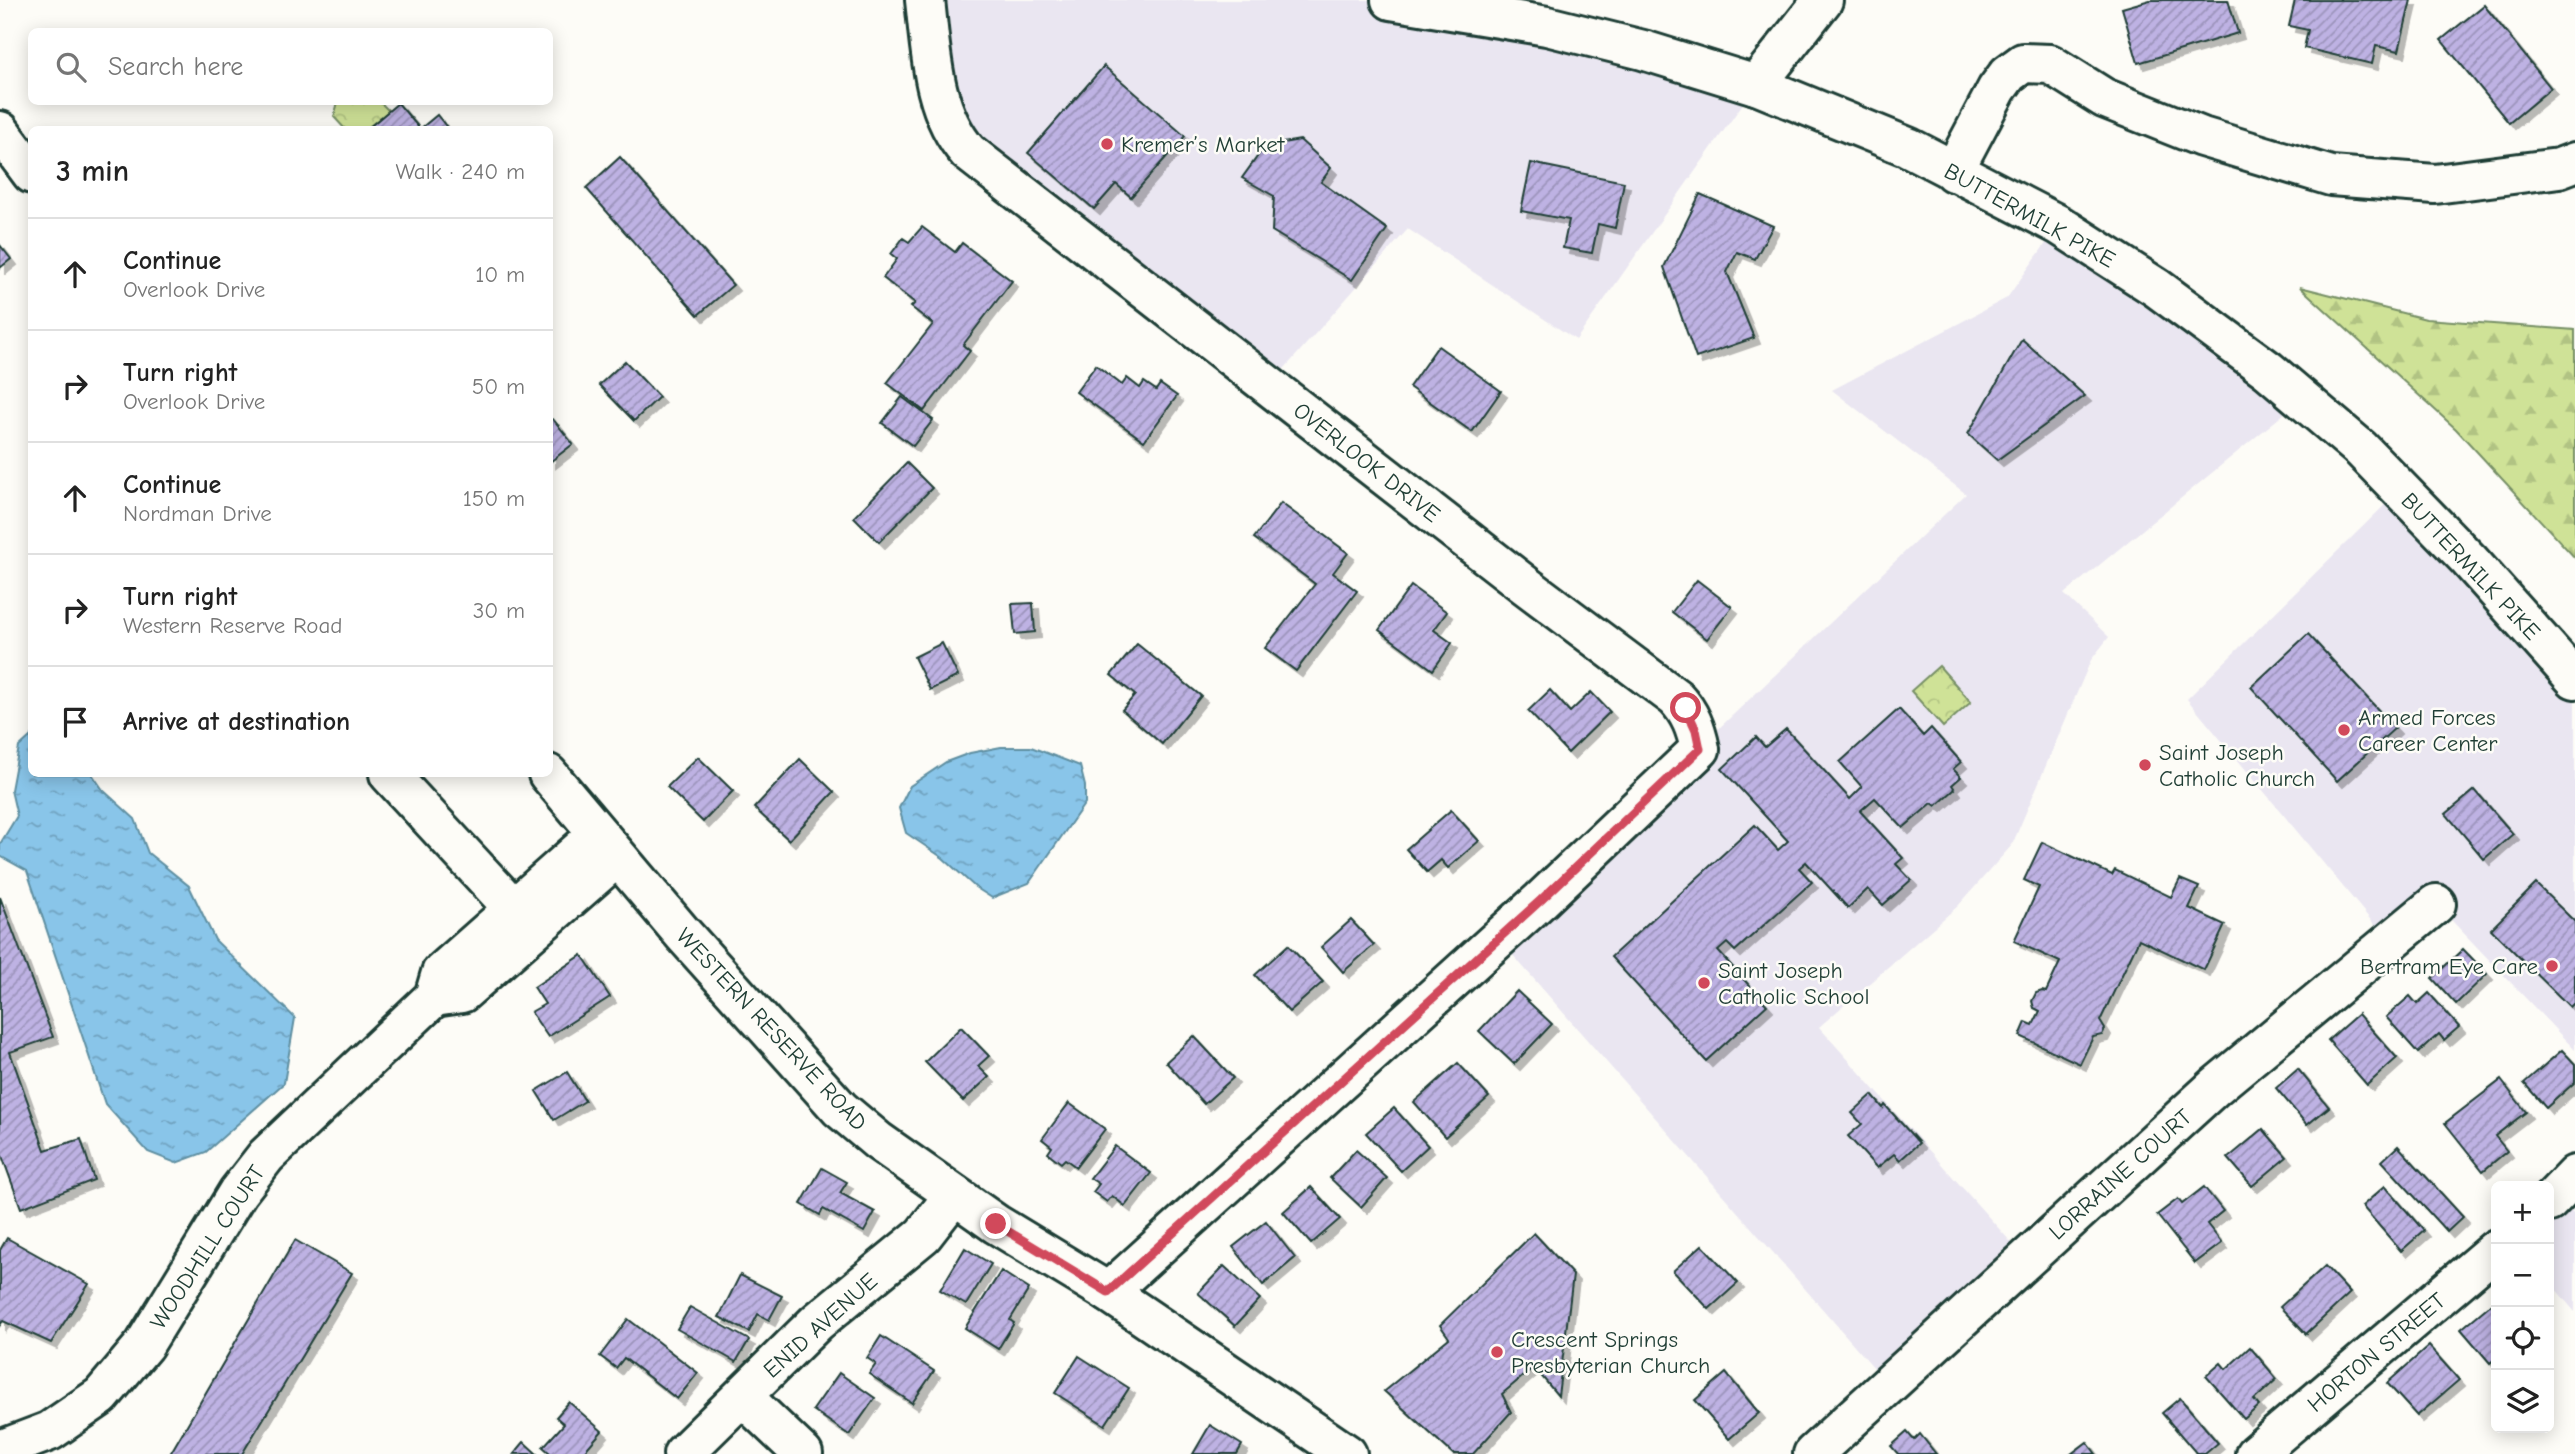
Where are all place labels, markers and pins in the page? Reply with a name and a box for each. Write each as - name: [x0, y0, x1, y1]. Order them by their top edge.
- place label: Kremer’s Market: [1121, 131, 1286, 158]
- marker: Kremer’s Market: [1099, 136, 1115, 152]
- place label: Armed Forces Career Center: [2358, 704, 2498, 757]
- marker: Armed Forces Career Center: [2336, 722, 2352, 738]
- place label: Saint Joseph Catholic Church: [2159, 739, 2315, 792]
- marker: Saint Joseph Catholic Church: [2137, 757, 2153, 773]
- place label: Bertram Eye Care: [2360, 953, 2538, 980]
- place label: Saint Joseph Catholic School: [1718, 957, 1870, 1010]
- marker: Bertram Eye Care: [2544, 958, 2560, 974]
- marker: Saint Joseph Catholic School: [1696, 975, 1712, 991]
- place label: Crescent Springs Presbyterian Church: [1511, 1326, 1710, 1379]
- marker: Crescent Springs Presbyterian Church: [1489, 1344, 1505, 1360]

